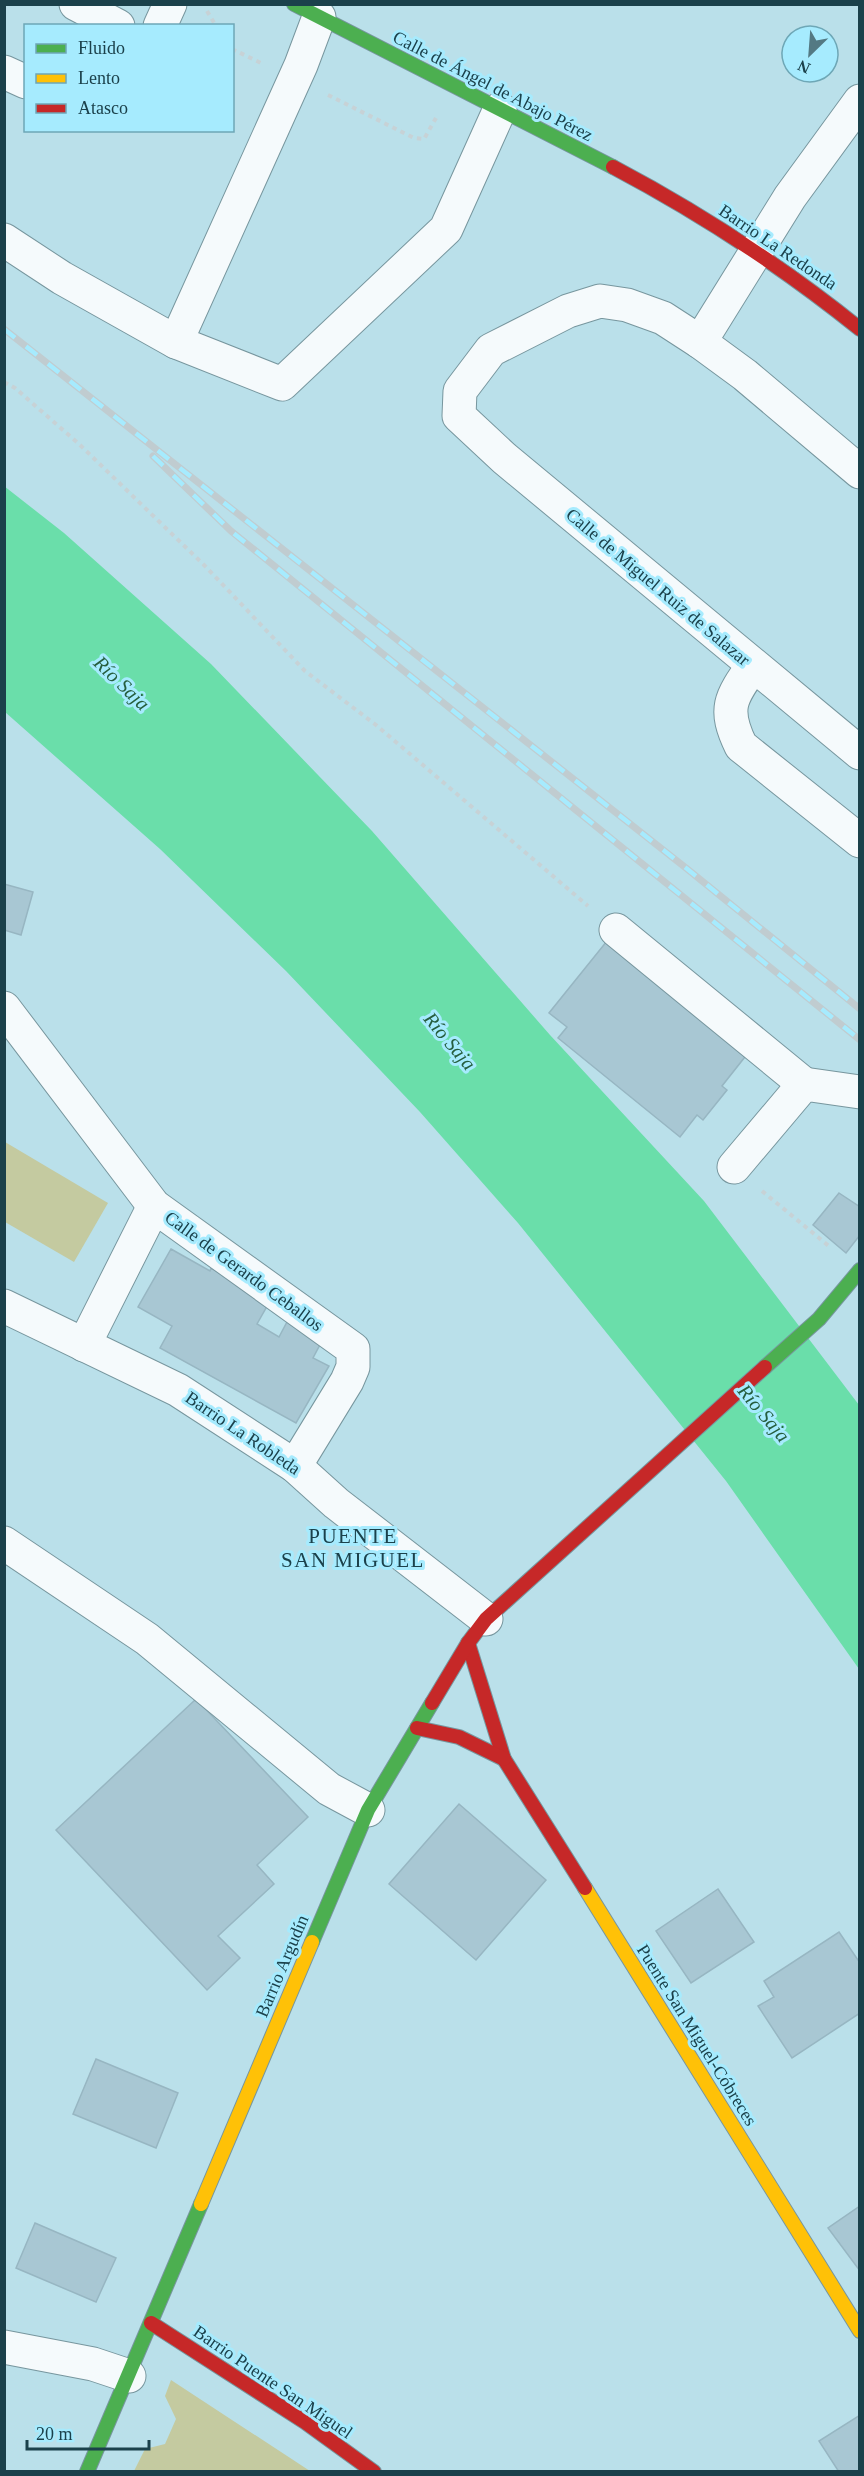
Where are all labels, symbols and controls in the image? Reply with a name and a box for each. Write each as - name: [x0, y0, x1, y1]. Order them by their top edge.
- legend: [24, 24, 234, 132]
- north arrow: [780, 24, 840, 84]
- street label: Calle de Ángel de Abajo Pérez: [390, 26, 597, 145]
- text: Fluido: [78, 38, 125, 58]
- text: N: [795, 57, 813, 77]
- text: Lento: [78, 68, 120, 88]
- text: Atasco: [78, 98, 128, 118]
- street label: Barrio La Redonda: [715, 200, 841, 294]
- street label: Calle de Miguel Ruiz de Salazar: [562, 504, 754, 670]
- water label: Río Saja: [88, 651, 154, 715]
- water label: Río Saja: [418, 1007, 480, 1075]
- street label: Calle de Gerardo Ceballos: [161, 1207, 327, 1335]
- water label: Río Saja: [732, 1379, 794, 1447]
- street label: Barrio La Robleda: [182, 1387, 304, 1479]
- district label: PUENTE SAN MIGUEL: [281, 1524, 425, 1572]
- street label: Barrio Argudín: [251, 1912, 313, 2020]
- street label: Puente San Miguel-Cóbreces: [633, 1941, 761, 2129]
- street label: Barrio Puente San Miguel: [190, 2321, 356, 2443]
- scale bar: [27, 2413, 148, 2451]
- text: 20 m: [36, 2424, 73, 2444]

